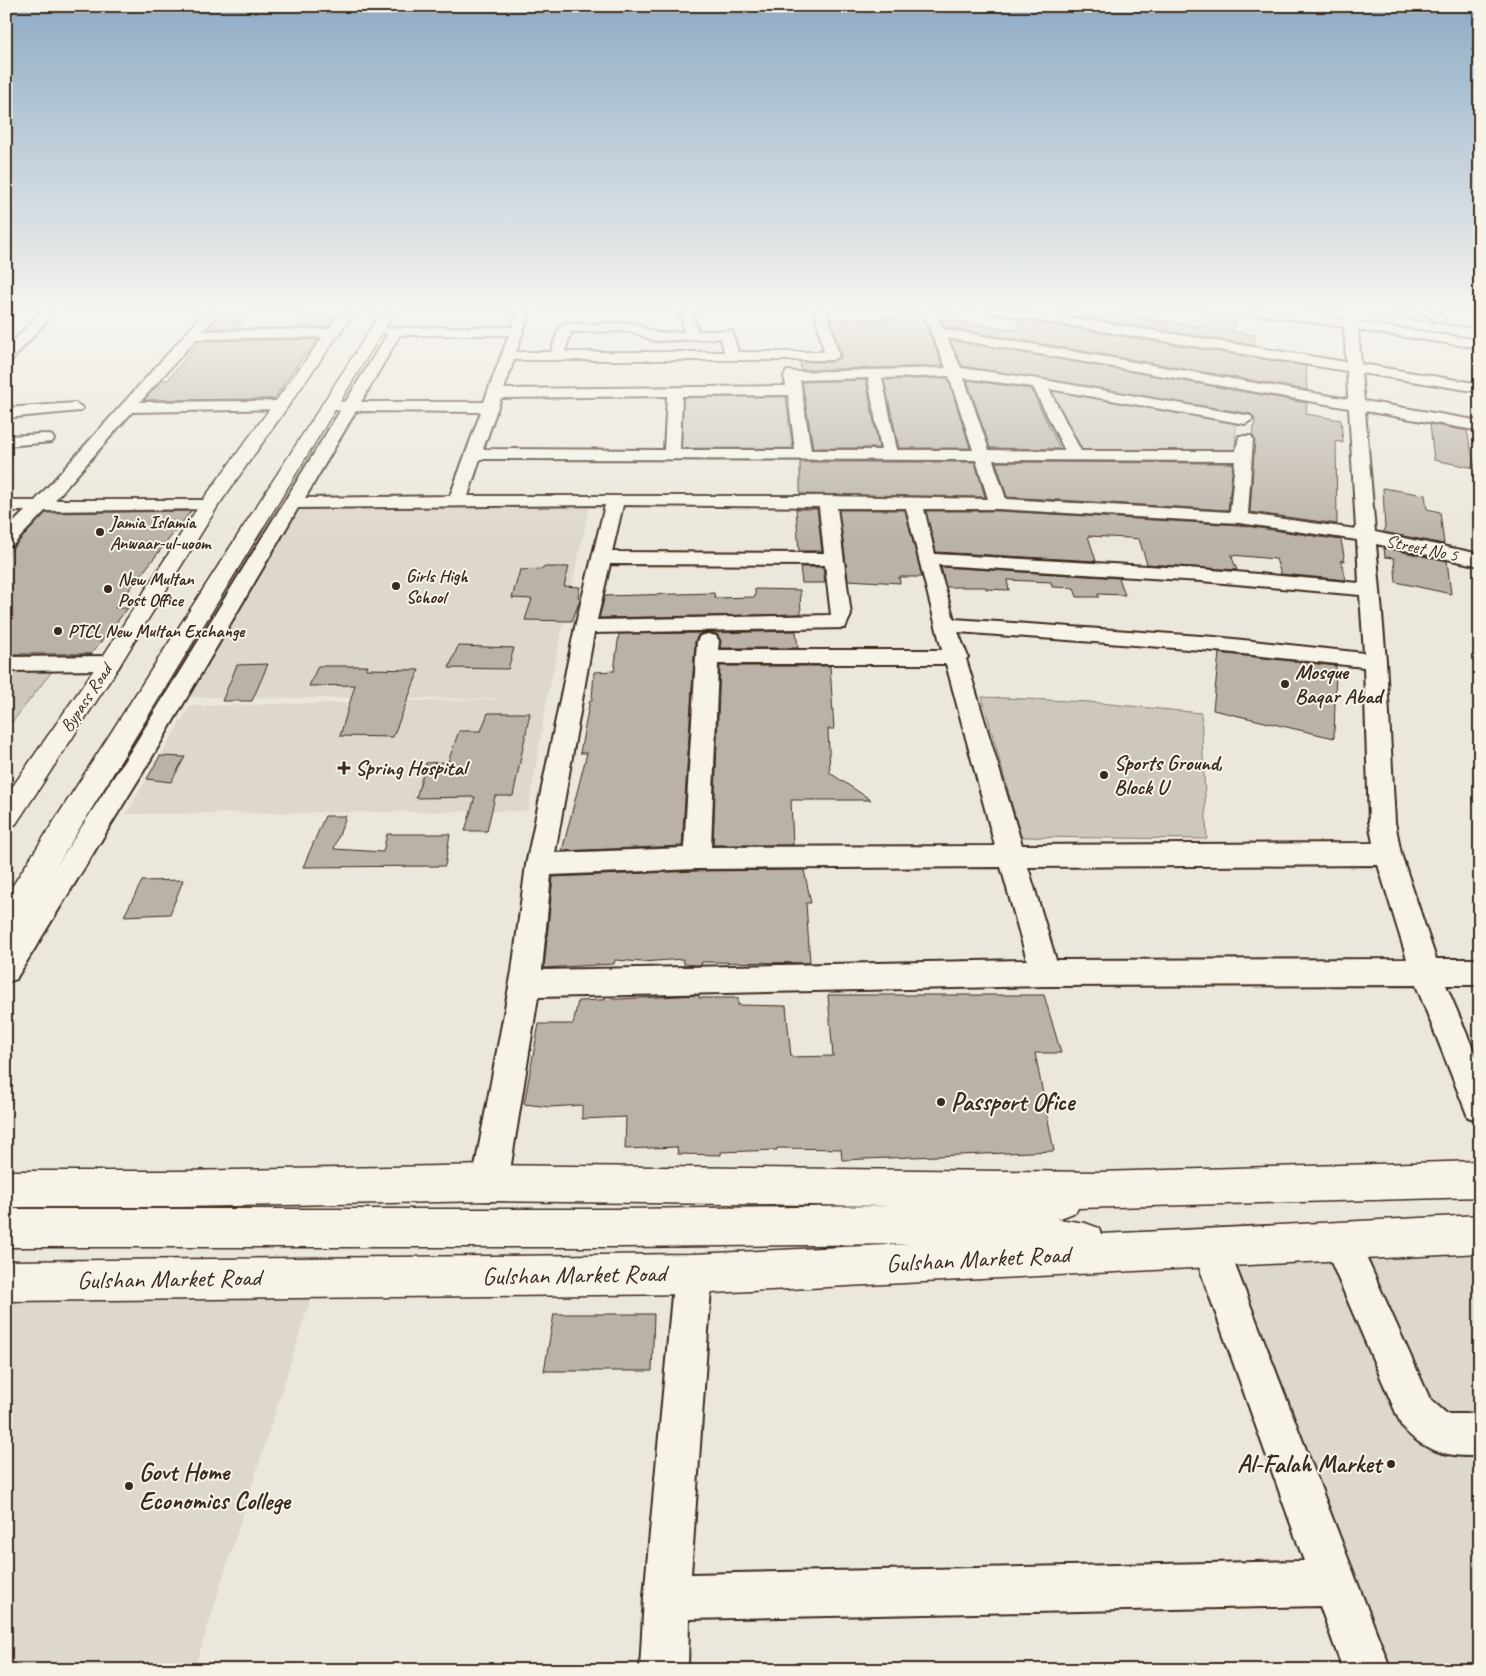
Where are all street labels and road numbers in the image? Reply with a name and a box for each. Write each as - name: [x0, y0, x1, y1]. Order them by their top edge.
- street label: Street No 5: [1384, 530, 1461, 567]
- street label: Bypass Road: [55, 657, 118, 736]
- street label: Gulshan Market Road: [885, 1238, 1075, 1280]
- street label: Gulshan Market Road: [482, 1257, 670, 1293]
- street label: Gulshan Market Road: [77, 1261, 265, 1297]

